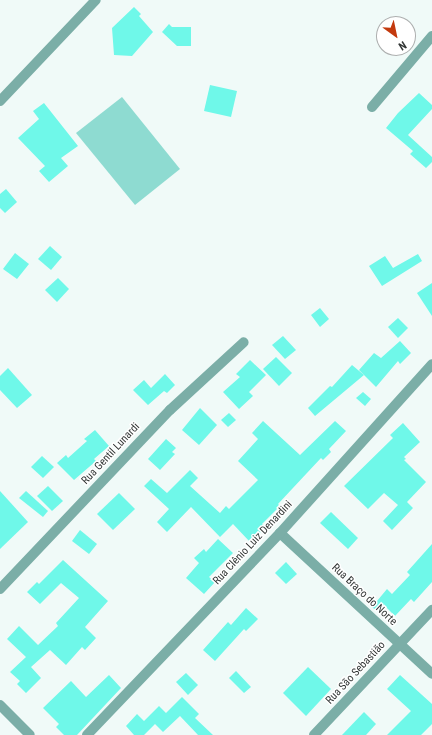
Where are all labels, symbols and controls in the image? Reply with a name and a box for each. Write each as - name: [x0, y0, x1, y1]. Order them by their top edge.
- north arrow: [376, 16, 416, 56]
- text: N: [396, 38, 409, 53]
- street label: Rua Gentil Lunardi: [79, 421, 143, 487]
- street label: Rua Clênio Luiz Denardini: [211, 498, 295, 588]
- street label: Rua Braço do Norte: [329, 561, 399, 629]
- street label: Rua São Sebastião: [324, 639, 388, 707]

